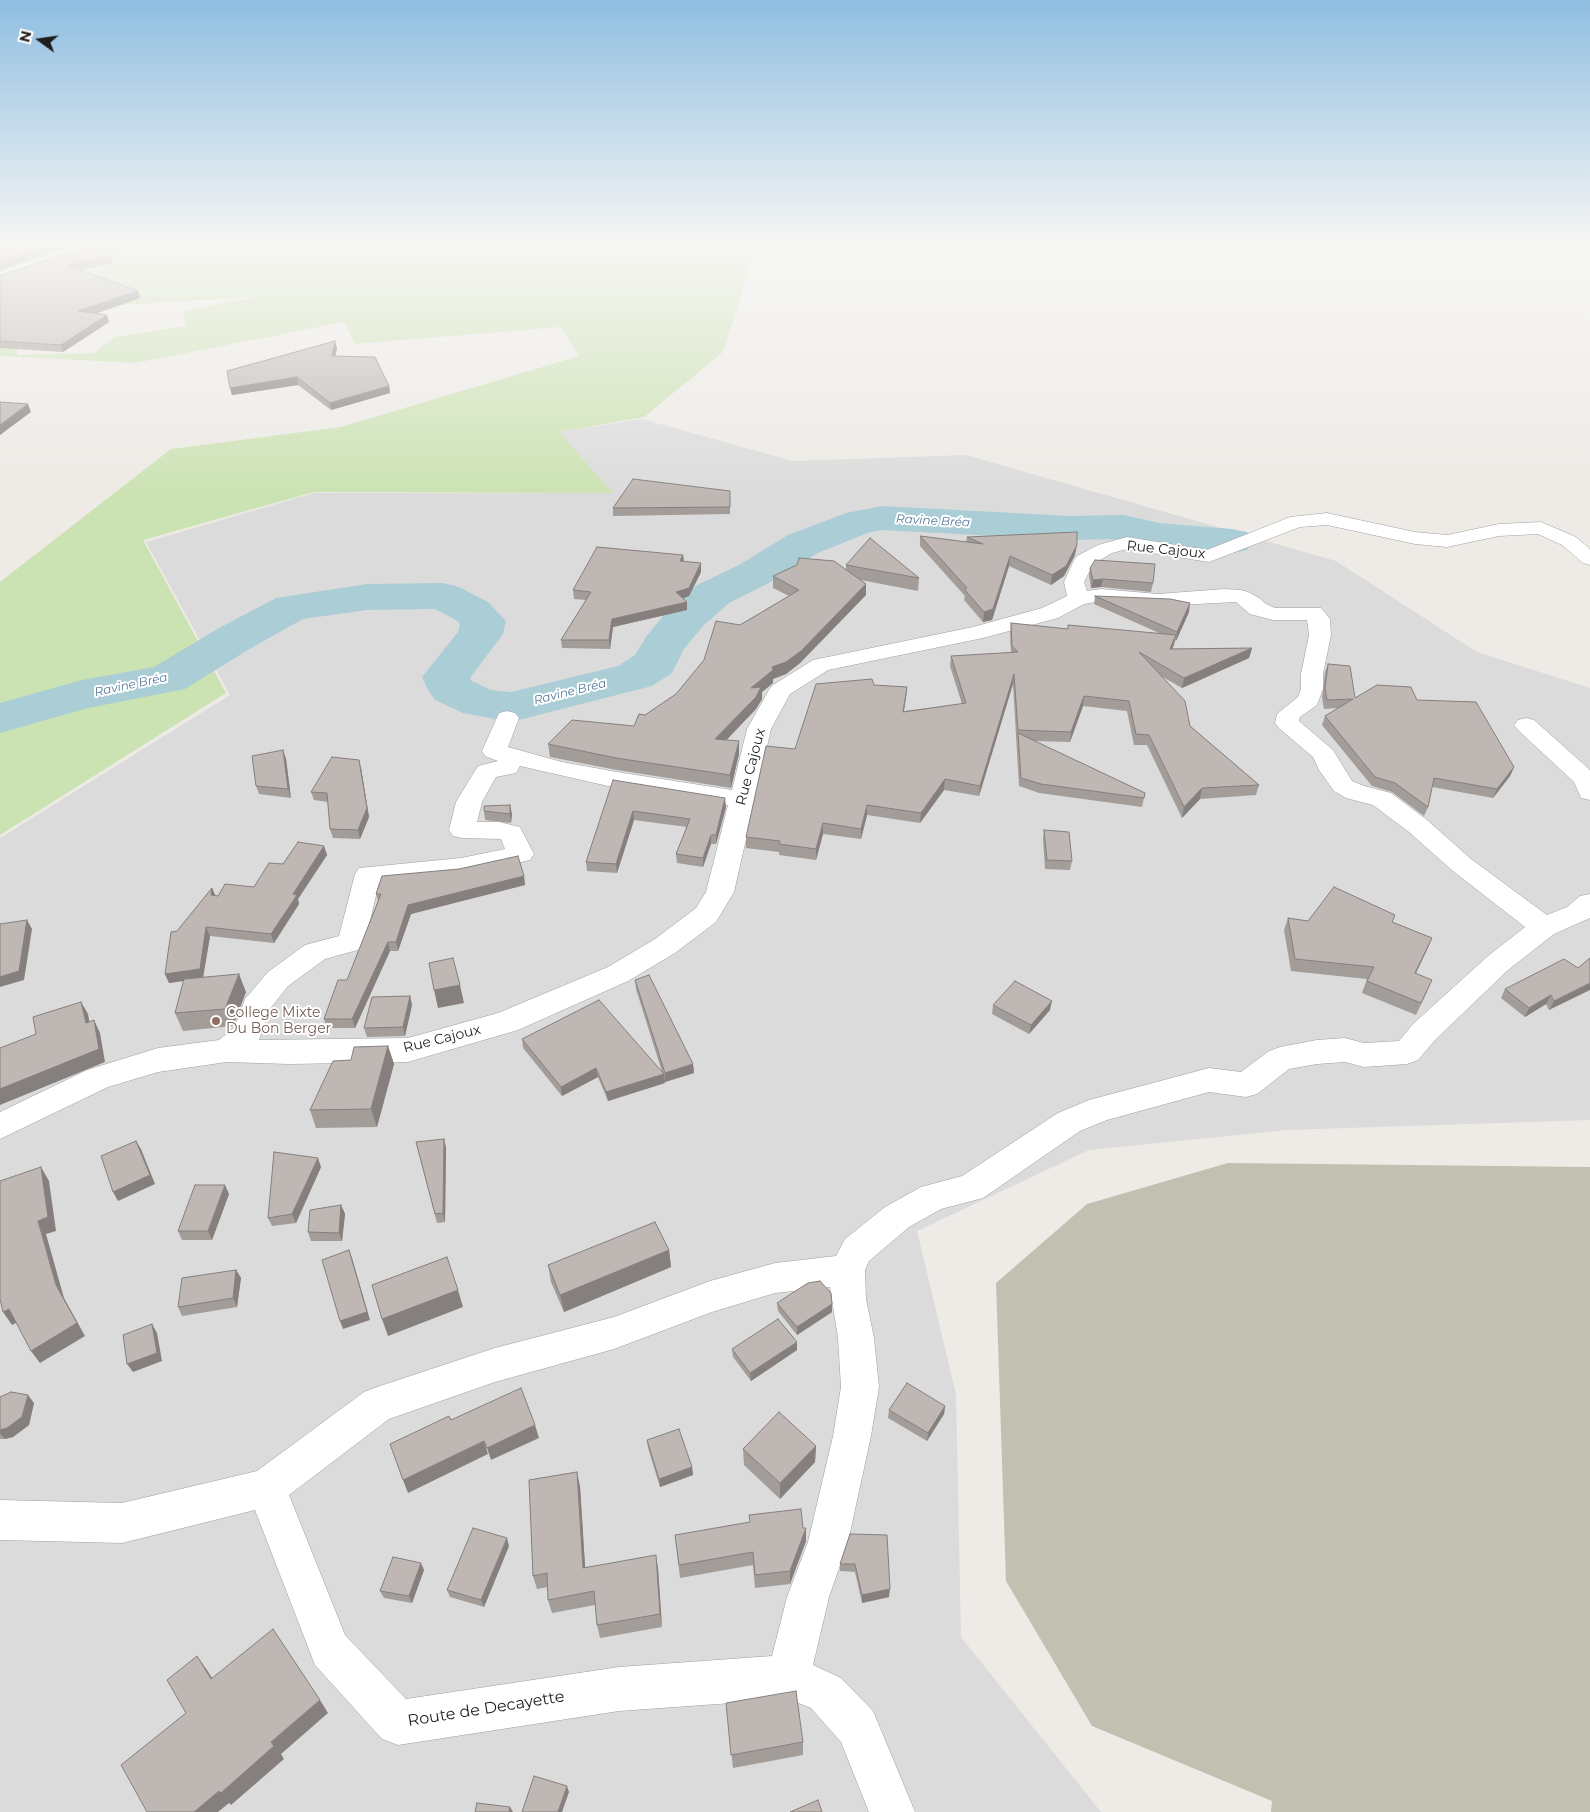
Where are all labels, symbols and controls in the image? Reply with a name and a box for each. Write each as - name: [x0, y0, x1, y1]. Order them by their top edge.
- north arrow: [15, 15, 65, 65]
- text: N: [15, 29, 36, 44]
- water label: Ravine Bréa: [896, 512, 970, 530]
- street label: Rue Cajoux: [1126, 538, 1206, 562]
- water label: Ravine Bréa: [93, 670, 169, 700]
- water label: Ravine Bréa: [532, 676, 608, 708]
- street label: Rue Cajoux: [733, 727, 769, 807]
- place label: College Mixte Du Bon Berger: [226, 1005, 331, 1038]
- marker: College Mixte Du Bon Berger: [210, 1015, 222, 1027]
- street label: Rue Cajoux: [402, 1021, 482, 1057]
- street label: Route de Decayette: [406, 1687, 566, 1731]

